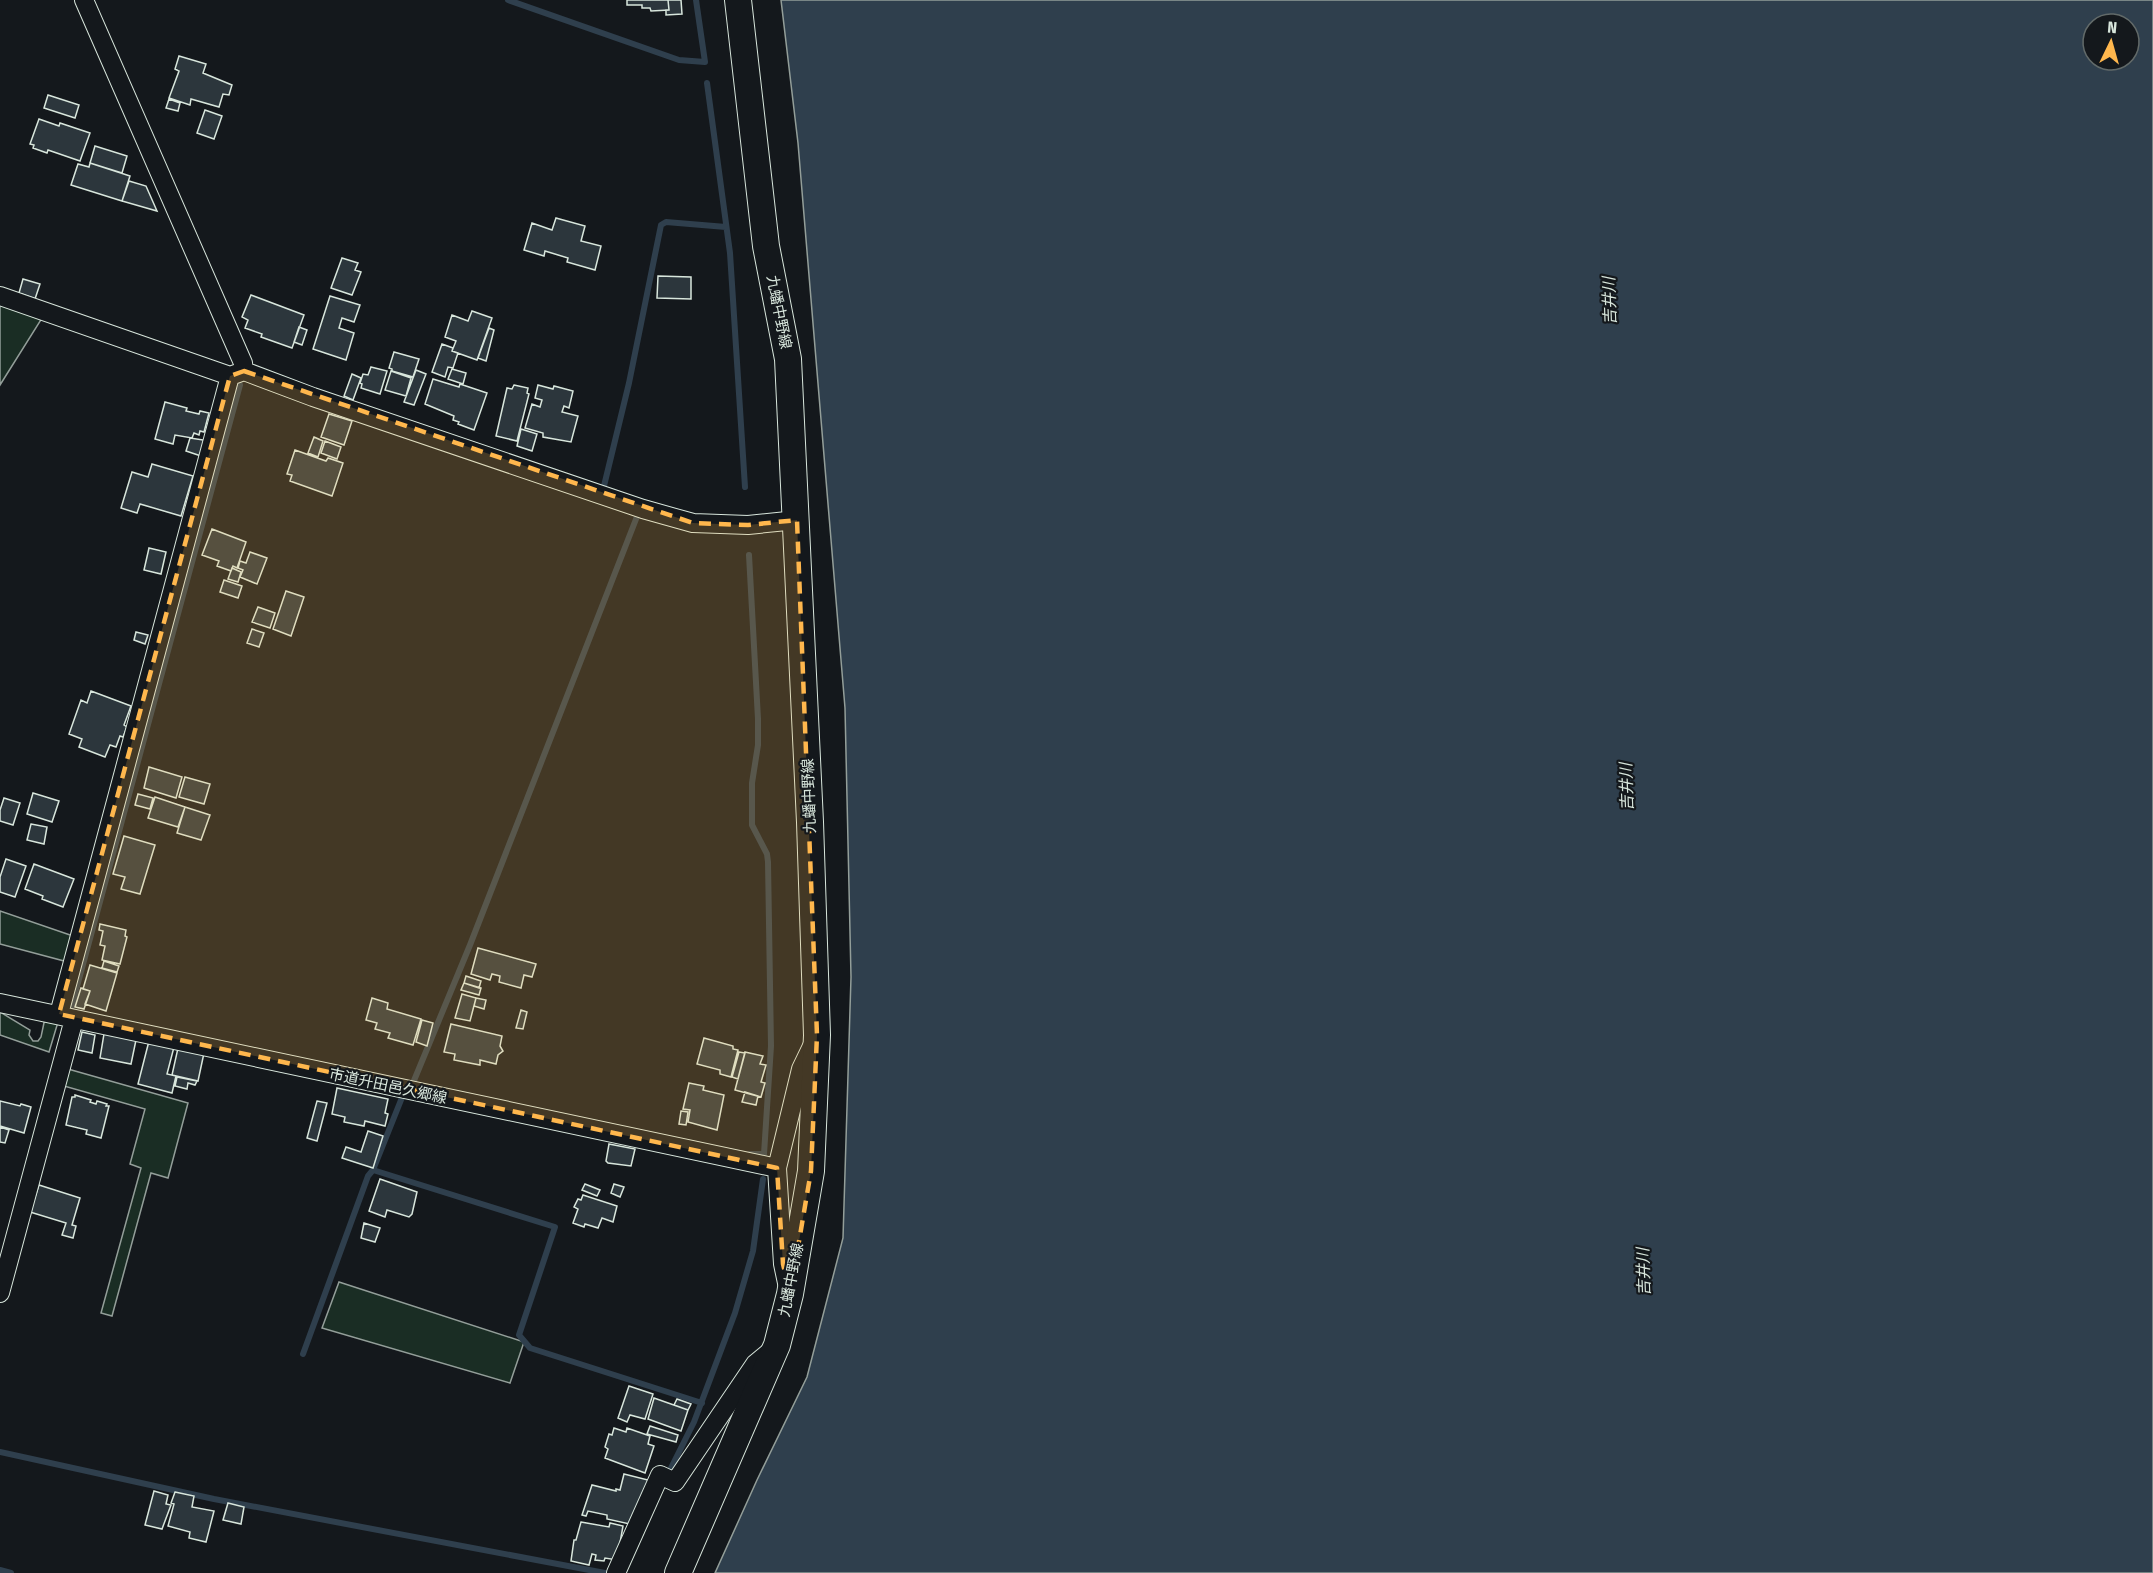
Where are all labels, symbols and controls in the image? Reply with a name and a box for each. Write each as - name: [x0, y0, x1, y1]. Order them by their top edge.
- north arrow: [2081, 12, 2141, 72]
- text: N: [2107, 18, 2118, 37]
- street label: 九蟠中野線: [763, 273, 795, 351]
- water label: 吉井川: [1599, 275, 1620, 325]
- street label: 九蟠中野線: [799, 758, 819, 834]
- water label: 吉井川: [1616, 761, 1637, 811]
- street label: 市道升田邑久郷線: [327, 1065, 449, 1107]
- street label: 九蟠中野線: [775, 1241, 807, 1319]
- water label: 吉井川: [1633, 1246, 1654, 1296]

